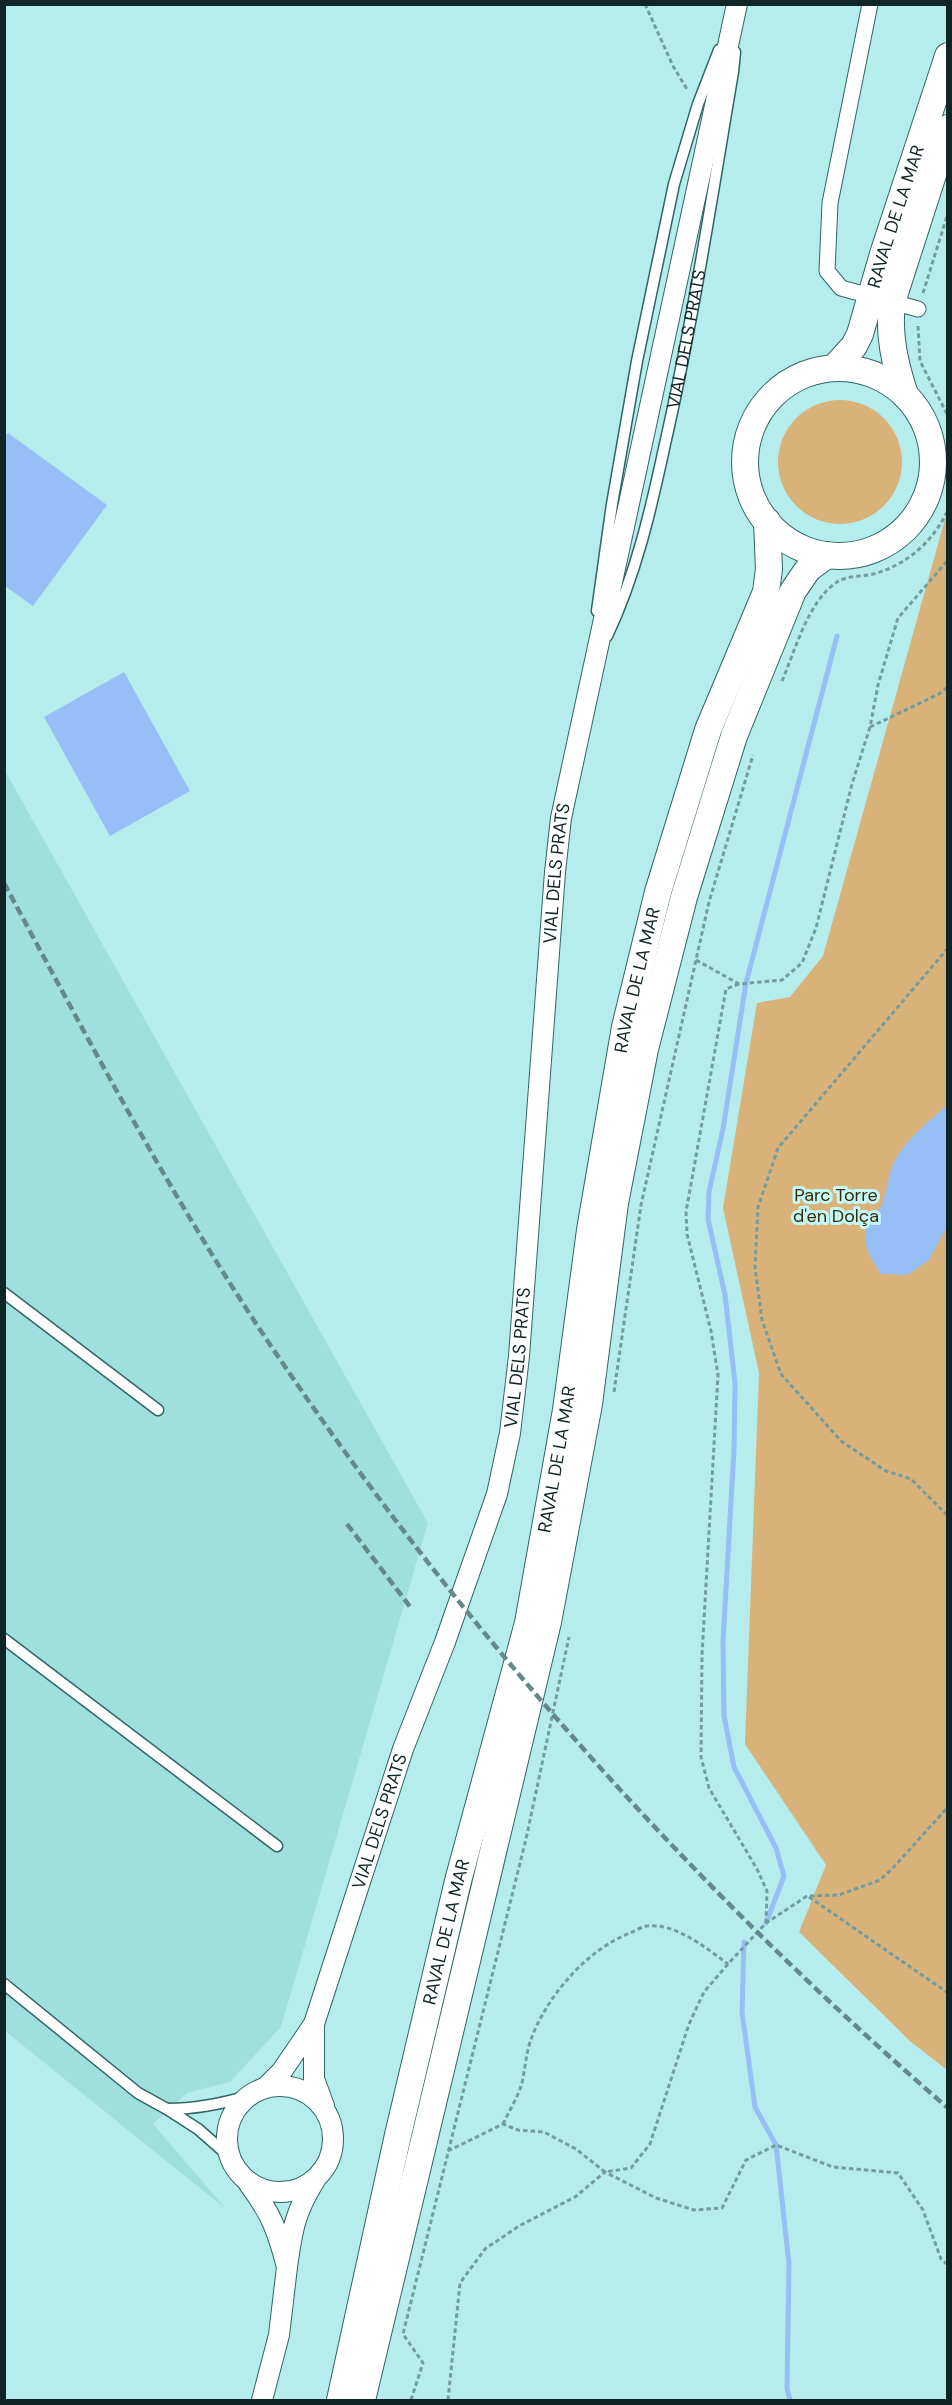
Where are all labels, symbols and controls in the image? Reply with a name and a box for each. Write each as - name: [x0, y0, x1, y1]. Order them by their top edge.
- street label: RAVAL DE LA MAR: [862, 142, 930, 291]
- street label: VIAL DELS PRATS: [661, 268, 711, 411]
- street label: VIAL DELS PRATS: [538, 801, 576, 944]
- street label: RAVAL DE LA MAR: [609, 905, 666, 1055]
- park label: Parc Torre d'en Dolça: [793, 1183, 879, 1228]
- street label: VIAL DELS PRATS: [499, 1286, 536, 1429]
- street label: RAVAL DE LA MAR: [532, 1384, 581, 1535]
- street label: VIAL DELS PRATS: [346, 1750, 413, 1892]
- street label: RAVAL DE LA MAR: [417, 1856, 475, 2007]

